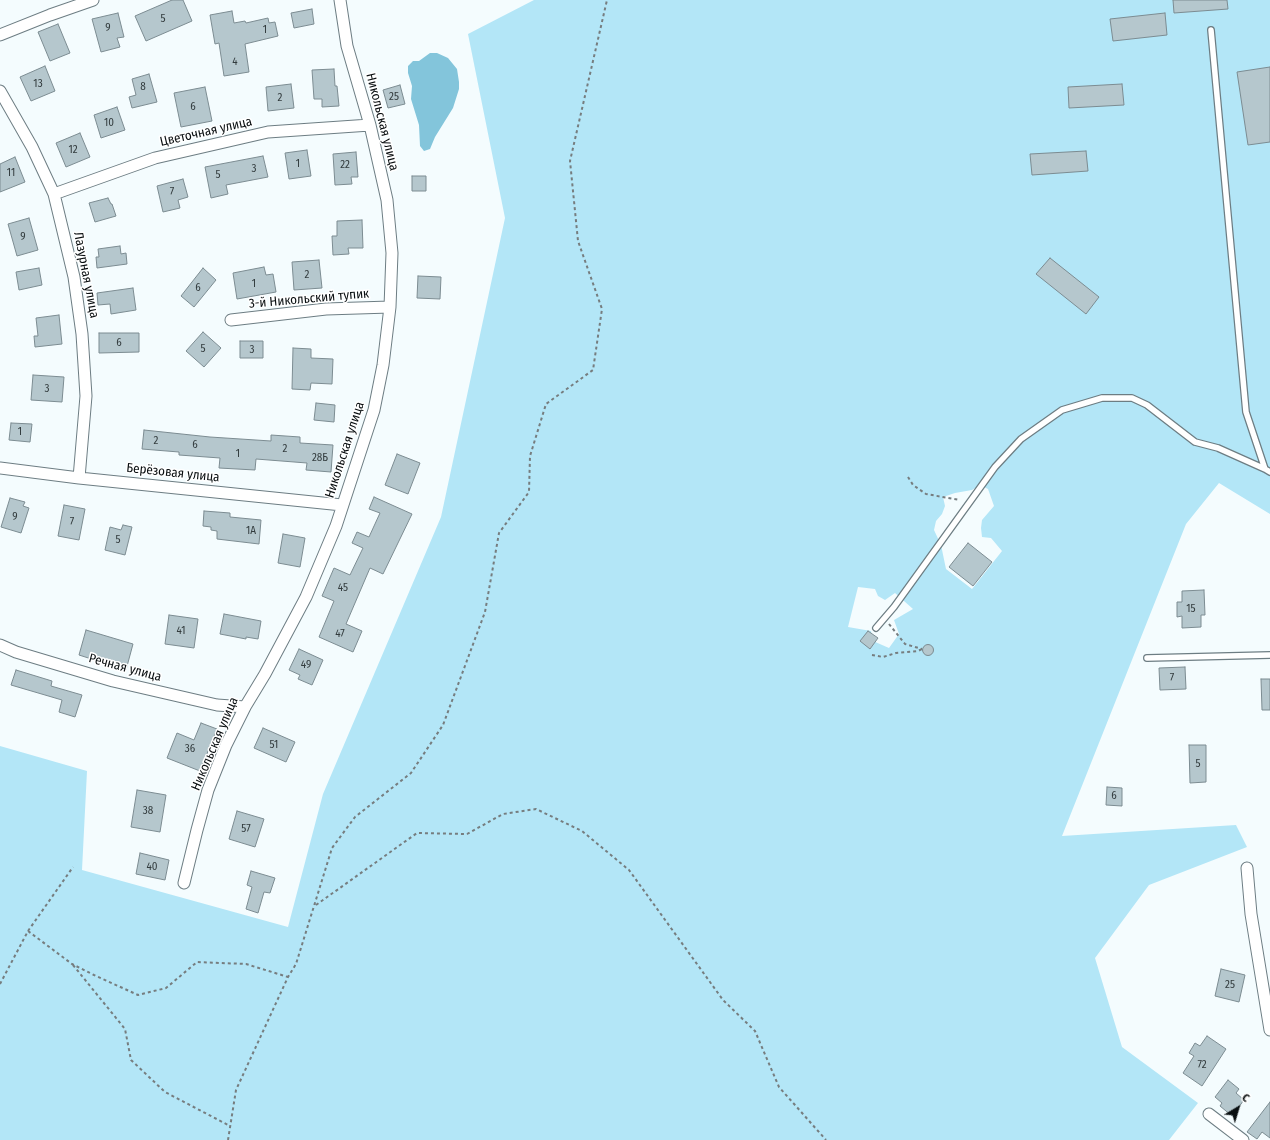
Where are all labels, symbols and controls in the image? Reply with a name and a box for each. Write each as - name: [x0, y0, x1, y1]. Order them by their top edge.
- house number: 5: [160, 12, 166, 26]
- house number: 9: [105, 21, 111, 35]
- house number: 1: [263, 23, 267, 37]
- house number: 4: [232, 55, 238, 69]
- street label: Никольская улица: [362, 72, 402, 172]
- house number: 13: [33, 77, 43, 91]
- house number: 8: [140, 80, 146, 94]
- house number: 25: [389, 90, 399, 104]
- house number: 2: [278, 91, 282, 105]
- house number: 6: [190, 100, 196, 114]
- street label: Цветочная улица: [158, 114, 254, 150]
- house number: 10: [104, 116, 114, 130]
- house number: 12: [68, 143, 78, 157]
- house number: 1: [296, 157, 300, 171]
- house number: 22: [340, 158, 350, 172]
- house number: 3: [252, 162, 256, 176]
- house number: 11: [7, 166, 15, 180]
- house number: 5: [215, 168, 221, 182]
- house number: 7: [170, 185, 174, 199]
- house number: 9: [20, 230, 26, 244]
- street label: Лазурная улица: [70, 230, 102, 320]
- house number: 2: [305, 268, 309, 282]
- house number: 1: [252, 277, 256, 291]
- house number: 6: [195, 281, 201, 295]
- street label: 3-й Никольский тупик: [248, 286, 370, 312]
- house number: 6: [116, 336, 122, 350]
- house number: 5: [200, 342, 206, 356]
- house number: 3: [250, 343, 254, 357]
- house number: 3: [45, 382, 49, 396]
- street label: Никольская улица: [322, 400, 368, 500]
- house number: 1: [18, 425, 22, 439]
- house number: 2: [154, 434, 158, 448]
- house number: 6: [192, 438, 198, 452]
- house number: 2: [283, 442, 287, 456]
- house number: 1: [236, 447, 240, 461]
- house number: 28Б: [312, 451, 328, 465]
- street label: Берёзовая улица: [126, 460, 220, 486]
- house number: 9: [12, 510, 18, 524]
- house number: 7: [70, 515, 74, 529]
- house number: 1А: [246, 524, 256, 538]
- house number: 5: [115, 533, 121, 547]
- house number: 45: [338, 581, 348, 595]
- house number: 15: [1186, 602, 1196, 616]
- house number: 41: [176, 624, 186, 638]
- house number: 47: [335, 627, 345, 641]
- street label: Речная улица: [87, 651, 163, 685]
- house number: 49: [301, 658, 311, 672]
- house number: 7: [1170, 671, 1174, 685]
- street label: Никольская улица: [188, 695, 242, 793]
- house number: 51: [270, 738, 278, 752]
- house number: 36: [185, 742, 195, 756]
- house number: 5: [1195, 757, 1201, 771]
- house number: 6: [1111, 789, 1117, 803]
- house number: 38: [143, 804, 153, 818]
- house number: 57: [241, 822, 251, 836]
- house number: 40: [146, 860, 158, 874]
- house number: 25: [1225, 978, 1235, 992]
- house number: 72: [1197, 1058, 1207, 1072]
- north arrow: [1218, 1088, 1258, 1128]
- text: С: [1239, 1091, 1252, 1105]

